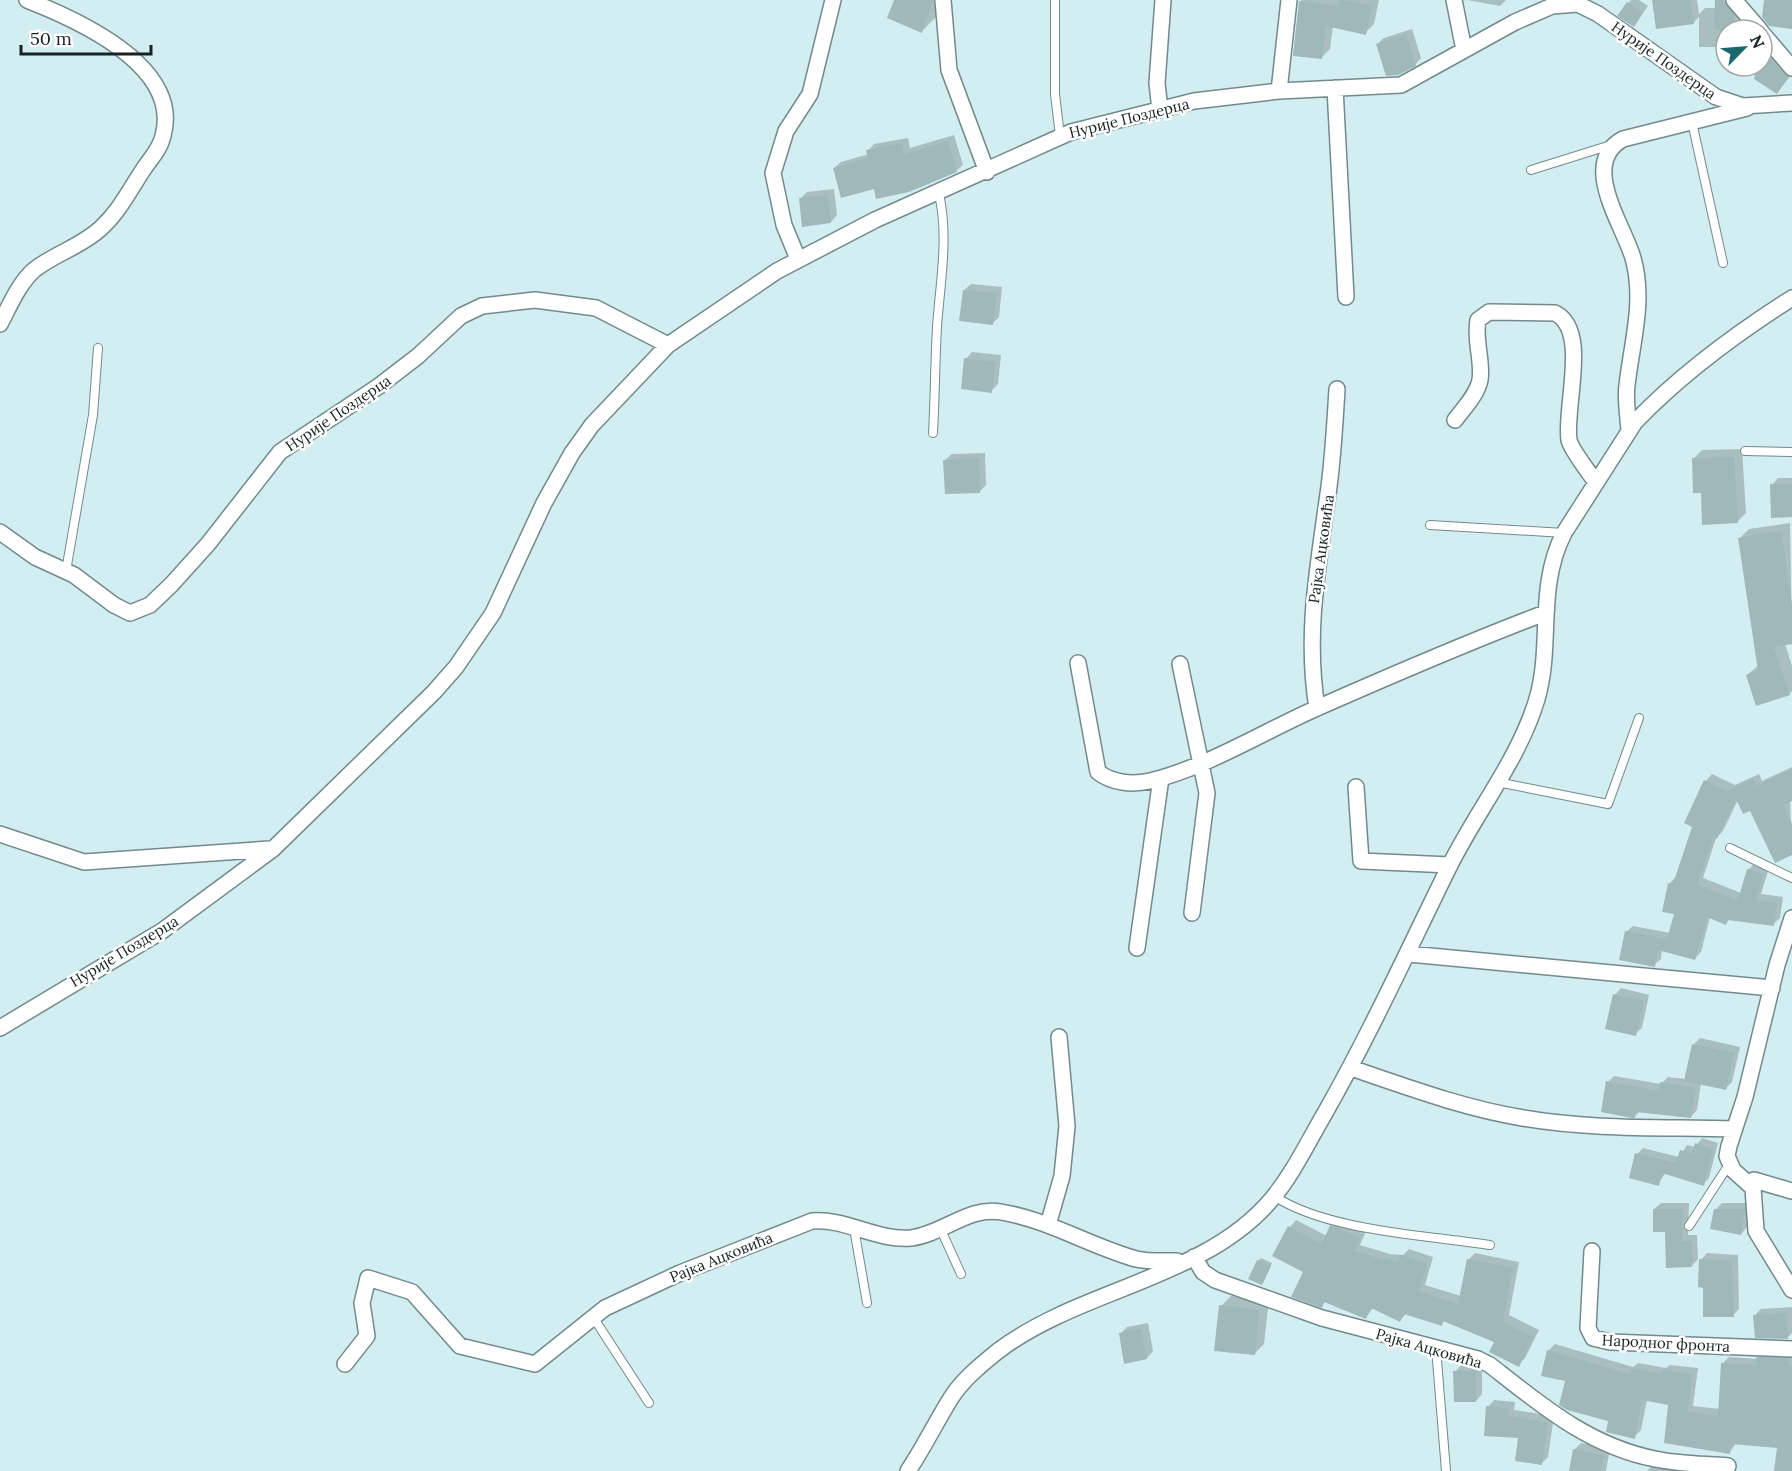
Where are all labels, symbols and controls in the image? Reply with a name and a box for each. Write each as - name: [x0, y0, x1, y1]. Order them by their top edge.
- street label: Нурије Поздерца: [1608, 17, 1720, 103]
- scale bar: [21, 18, 152, 56]
- north arrow: [1714, 18, 1774, 78]
- text: 50 m: [30, 27, 72, 50]
- text: N: [1746, 32, 1769, 51]
- street label: Нурије Поздерца: [1067, 94, 1191, 142]
- street label: Нурије Поздерца: [282, 370, 395, 455]
- street label: Рајка Ацковића: [1304, 493, 1338, 605]
- street label: Нурије Поздерца: [66, 911, 182, 991]
- street label: Рајка Ацковића: [667, 1228, 776, 1286]
- street label: Рајка Ацковића: [1374, 1324, 1485, 1372]
- street label: Народног фронта: [1601, 1330, 1731, 1356]

